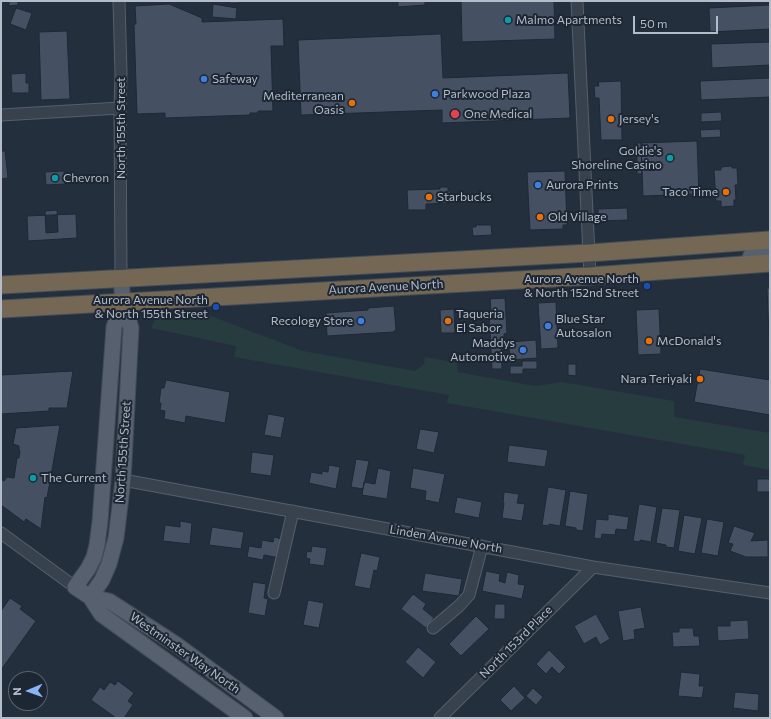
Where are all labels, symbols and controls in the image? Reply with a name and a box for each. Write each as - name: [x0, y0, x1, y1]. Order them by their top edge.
- scale bar: [635, 8, 720, 34]
- place label: Malmo Apartments: [516, 13, 622, 27]
- marker: Malmo Apartments: [503, 15, 513, 25]
- text: 50 m: [640, 16, 668, 30]
- place label: Safeway: [212, 72, 258, 86]
- marker: Safeway: [199, 74, 209, 84]
- street label: North 155th Street: [114, 77, 128, 179]
- place label: Parkwood Plaza: [443, 87, 530, 101]
- place label: Mediterranean Oasis: [263, 89, 344, 117]
- marker: Parkwood Plaza: [430, 89, 440, 99]
- marker: Mediterranean Oasis: [347, 98, 357, 108]
- place label: One Medical: [464, 107, 532, 121]
- marker: One Medical: [449, 108, 461, 120]
- place label: Jersey's: [619, 112, 659, 126]
- marker: Jersey's: [606, 114, 616, 124]
- place label: Goldie's Shoreline Casino: [571, 144, 662, 172]
- marker: Goldie's Shoreline Casino: [665, 153, 675, 163]
- place label: Chevron: [63, 171, 109, 185]
- marker: Chevron: [50, 173, 60, 183]
- place label: Aurora Prints: [546, 178, 619, 192]
- marker: Aurora Prints: [533, 180, 543, 190]
- place label: Taco Time: [662, 185, 718, 199]
- marker: Taco Time: [721, 187, 731, 197]
- place label: Starbucks: [437, 190, 492, 204]
- marker: Starbucks: [424, 192, 434, 202]
- place label: Old Village: [548, 210, 606, 224]
- marker: Old Village: [535, 212, 545, 222]
- place label: Aurora Avenue North & North 152nd Street: [524, 272, 639, 300]
- street label: Aurora Avenue North: [328, 277, 444, 297]
- marker: Aurora Avenue North & North 152nd Street: [642, 281, 652, 291]
- place label: Aurora Avenue North & North 155th Street: [93, 293, 208, 321]
- marker: Aurora Avenue North & North 155th Street: [211, 302, 221, 312]
- place label: Taqueria El Sabor: [456, 307, 503, 335]
- place label: Blue Star Autosalon: [556, 312, 612, 340]
- place label: Recology Store: [271, 314, 353, 328]
- marker: Recology Store: [356, 316, 366, 326]
- marker: Taqueria El Sabor: [443, 316, 453, 326]
- marker: Blue Star Autosalon: [543, 321, 553, 331]
- place label: McDonald's: [657, 334, 721, 348]
- place label: Maddys Automotive: [450, 336, 515, 364]
- marker: McDonald's: [644, 336, 654, 346]
- marker: Maddys Automotive: [518, 345, 528, 355]
- place label: Nara Teriyaki: [621, 372, 692, 386]
- marker: Nara Teriyaki: [695, 374, 705, 384]
- street label: North 155th Street: [112, 401, 134, 503]
- place label: The Current: [41, 471, 107, 485]
- marker: The Current: [28, 473, 38, 483]
- street label: Linden Avenue North: [388, 522, 504, 556]
- street label: North 153rd Place: [477, 603, 555, 681]
- street label: Westminster Way North: [127, 609, 243, 697]
- north arrow: [8, 671, 48, 711]
- text: N: [10, 687, 23, 696]

